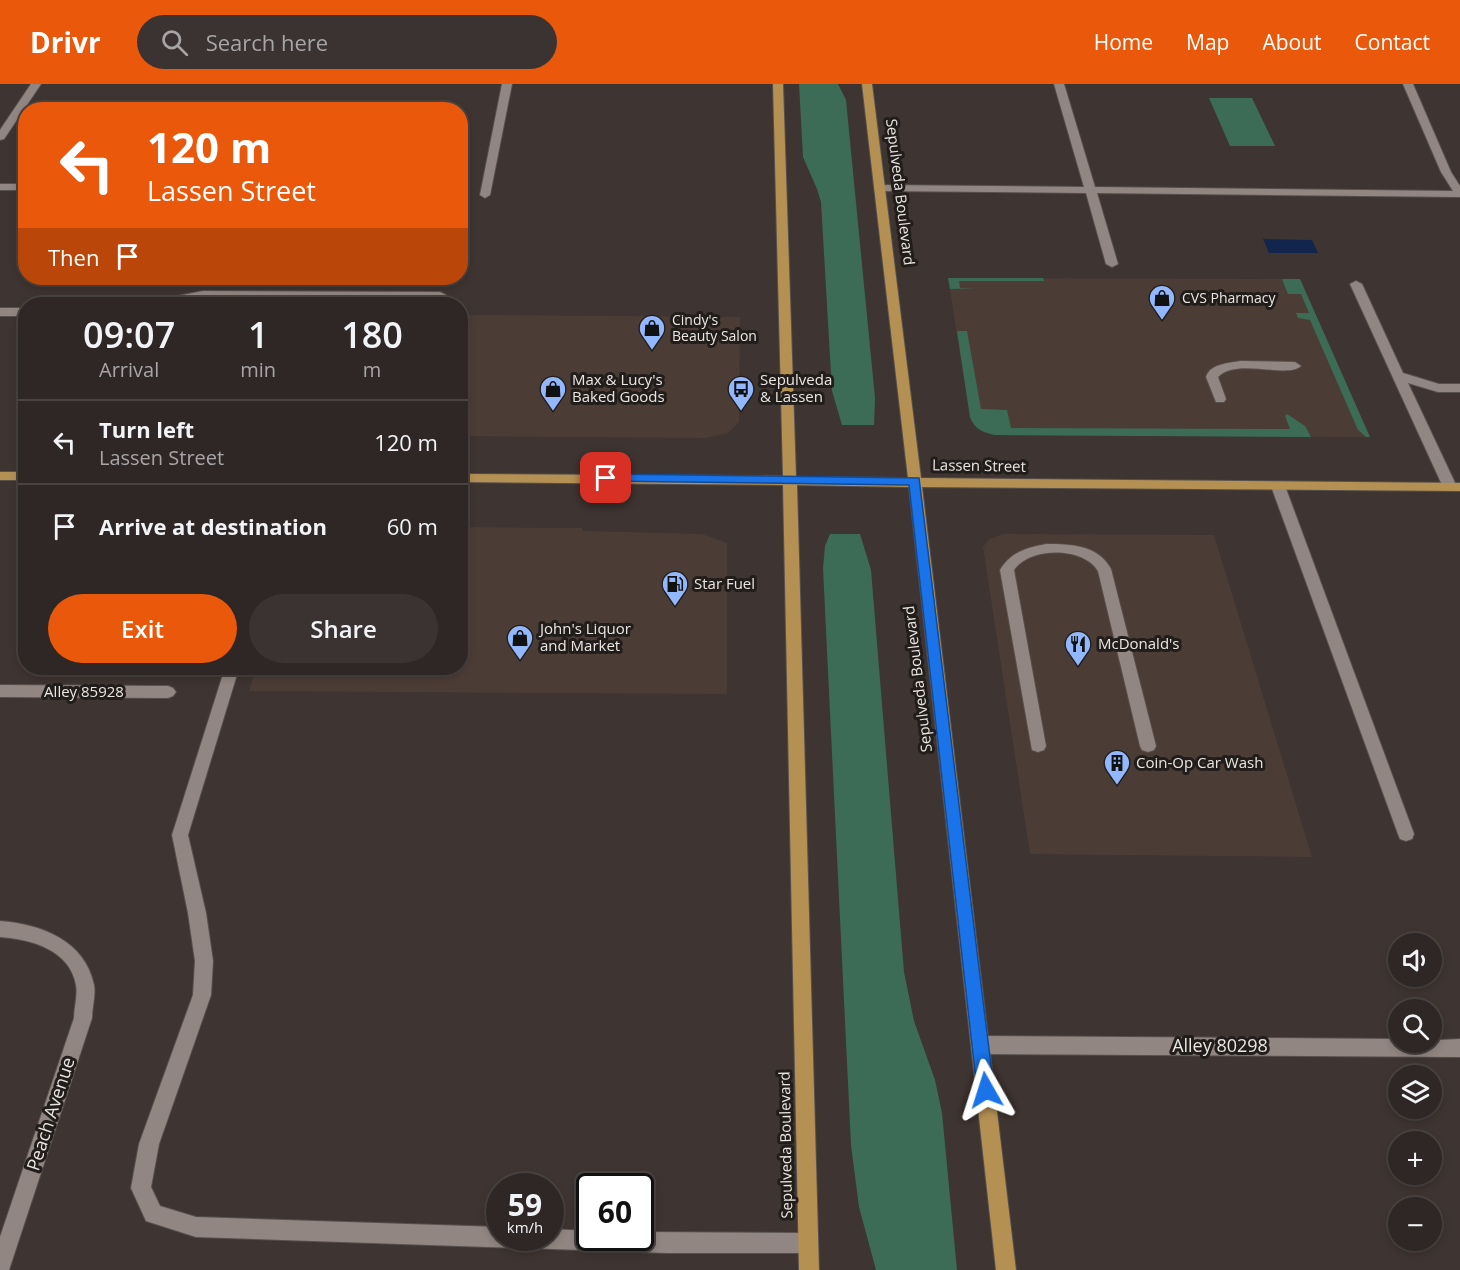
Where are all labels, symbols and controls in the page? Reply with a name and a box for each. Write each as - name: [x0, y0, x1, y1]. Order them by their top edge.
- search box: [137, 15, 557, 69]
- text: Drivr: [30, 23, 101, 61]
- icon: search: [158, 26, 191, 59]
- text: Search here: [206, 27, 328, 57]
- text: Home: [1094, 28, 1153, 56]
- text: Map: [1186, 28, 1229, 56]
- text: About: [1262, 28, 1322, 56]
- text: Contact: [1355, 28, 1430, 56]
- text: 120 m: [147, 118, 271, 175]
- street label: Sepulveda Boulevard: [882, 118, 920, 266]
- icon: left: [48, 126, 126, 204]
- text: Lassen Street: [147, 172, 316, 209]
- icon: arrive: [111, 240, 144, 273]
- text: Then: [48, 242, 99, 272]
- shop icon: CVS Pharmacy: [1147, 283, 1177, 321]
- place label: CVS Pharmacy: [1182, 288, 1276, 307]
- text: 09:07: [83, 310, 175, 359]
- text: 1: [248, 310, 269, 359]
- text: 180: [341, 310, 403, 359]
- place label: Cindy's Beauty Salon: [672, 310, 757, 345]
- shop icon: Cindy's Beauty Salon: [637, 313, 667, 351]
- text: Arrival: [99, 356, 159, 383]
- text: min: [240, 356, 276, 383]
- text: m: [363, 356, 381, 383]
- place label: Max & Lucy's Baked Goods: [572, 369, 665, 406]
- place label: Sepulveda & Lassen: [760, 369, 832, 406]
- shop icon: Max & Lucy's Baked Goods: [538, 374, 568, 412]
- bus stop icon: Sepulveda & Lassen: [726, 374, 756, 412]
- text: Turn left: [99, 414, 194, 444]
- icon: left: [48, 426, 81, 459]
- text: 120 m: [374, 427, 438, 457]
- text: Lassen Street: [99, 444, 224, 471]
- pin: [580, 452, 631, 503]
- street label: Lassen Street: [932, 454, 1026, 476]
- icon: arrive: [589, 461, 622, 494]
- icon: arrive: [48, 510, 81, 543]
- text: Arrive at destination: [99, 511, 327, 541]
- text: 60 m: [387, 511, 438, 541]
- fuel station icon: Star Fuel: [660, 569, 690, 607]
- place label: Star Fuel: [694, 573, 755, 593]
- button: Exit: [48, 594, 237, 663]
- button: Share: [249, 594, 438, 663]
- street label: Sepulveda Boulevard: [898, 605, 936, 753]
- place label: John's Liquor and Market: [538, 618, 631, 655]
- shop icon: John's Liquor and Market: [505, 623, 535, 661]
- restaurant icon: McDonald's: [1063, 629, 1093, 667]
- place label: McDonald's: [1098, 633, 1180, 653]
- street label: Alley 85928: [44, 681, 124, 701]
- building icon: Coin-Op Car Wash: [1102, 748, 1132, 786]
- place label: Coin-Op Car Wash: [1136, 752, 1263, 772]
- map controls: [1388, 933, 1442, 1251]
- button: sound: [1388, 933, 1442, 987]
- button: search: [1388, 999, 1442, 1053]
- street label: Alley 80298: [1172, 1033, 1268, 1057]
- street label: Peach Avenue: [20, 1054, 80, 1173]
- position arrow: [954, 1058, 1018, 1122]
- button: layers: [1388, 1065, 1442, 1119]
- street label: Sepulveda Boulevard: [774, 1071, 796, 1219]
- button: +: [1388, 1131, 1442, 1185]
- speed limit sign: 60: [576, 1173, 654, 1251]
- text: 59: [508, 1184, 542, 1225]
- button: −: [1388, 1197, 1442, 1251]
- text: km/h: [507, 1217, 543, 1237]

